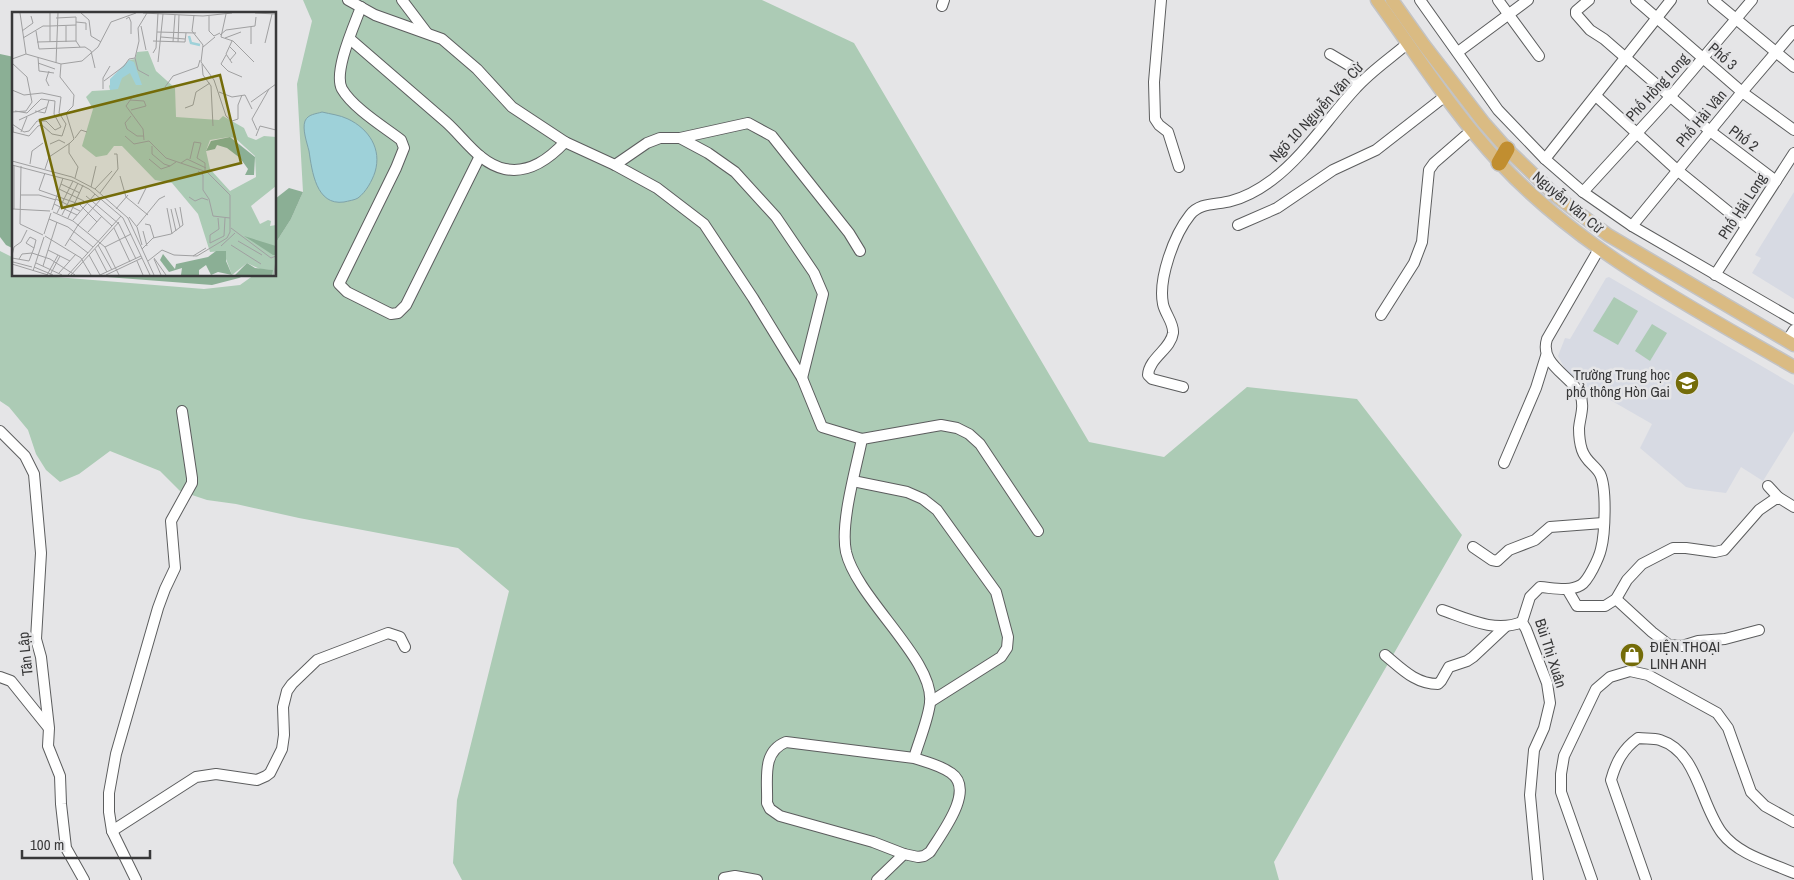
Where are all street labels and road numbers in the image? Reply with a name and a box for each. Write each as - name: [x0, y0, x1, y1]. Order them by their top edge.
- street label: Phố 3: [1704, 38, 1742, 75]
- street label: Phố Hồng Long: [1621, 48, 1694, 126]
- street label: Ngõ 10 Nguyễn Văn Cừ: [1264, 57, 1368, 166]
- street label: Phố Hải Vân: [1671, 85, 1731, 151]
- street label: Phố 2: [1725, 120, 1763, 156]
- street label: Nguyễn Văn Cừ: [1528, 166, 1609, 238]
- street label: Phố Hải Long: [1713, 169, 1771, 243]
- street label: Bùi Thị Xuân: [1530, 616, 1572, 690]
- street label: Tân Lập: [12, 631, 38, 677]

